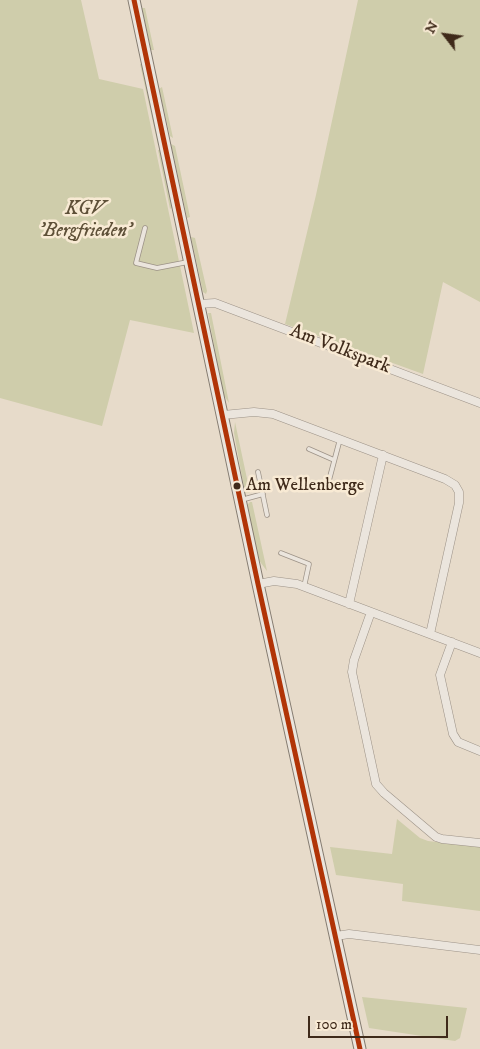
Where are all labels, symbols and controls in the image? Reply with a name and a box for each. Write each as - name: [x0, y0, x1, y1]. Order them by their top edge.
- north arrow: [420, 10, 470, 60]
- text: N: [421, 18, 443, 37]
- park label: KGV 'Bergfrieden': [38, 199, 132, 243]
- street label: Am Volkspark: [286, 320, 394, 380]
- place label: Am Wellenberge: [246, 475, 364, 497]
- marker: Am Wellenberge: [232, 481, 242, 491]
- scale bar: [310, 1006, 450, 1038]
- text: 100 m: [316, 1015, 352, 1034]

